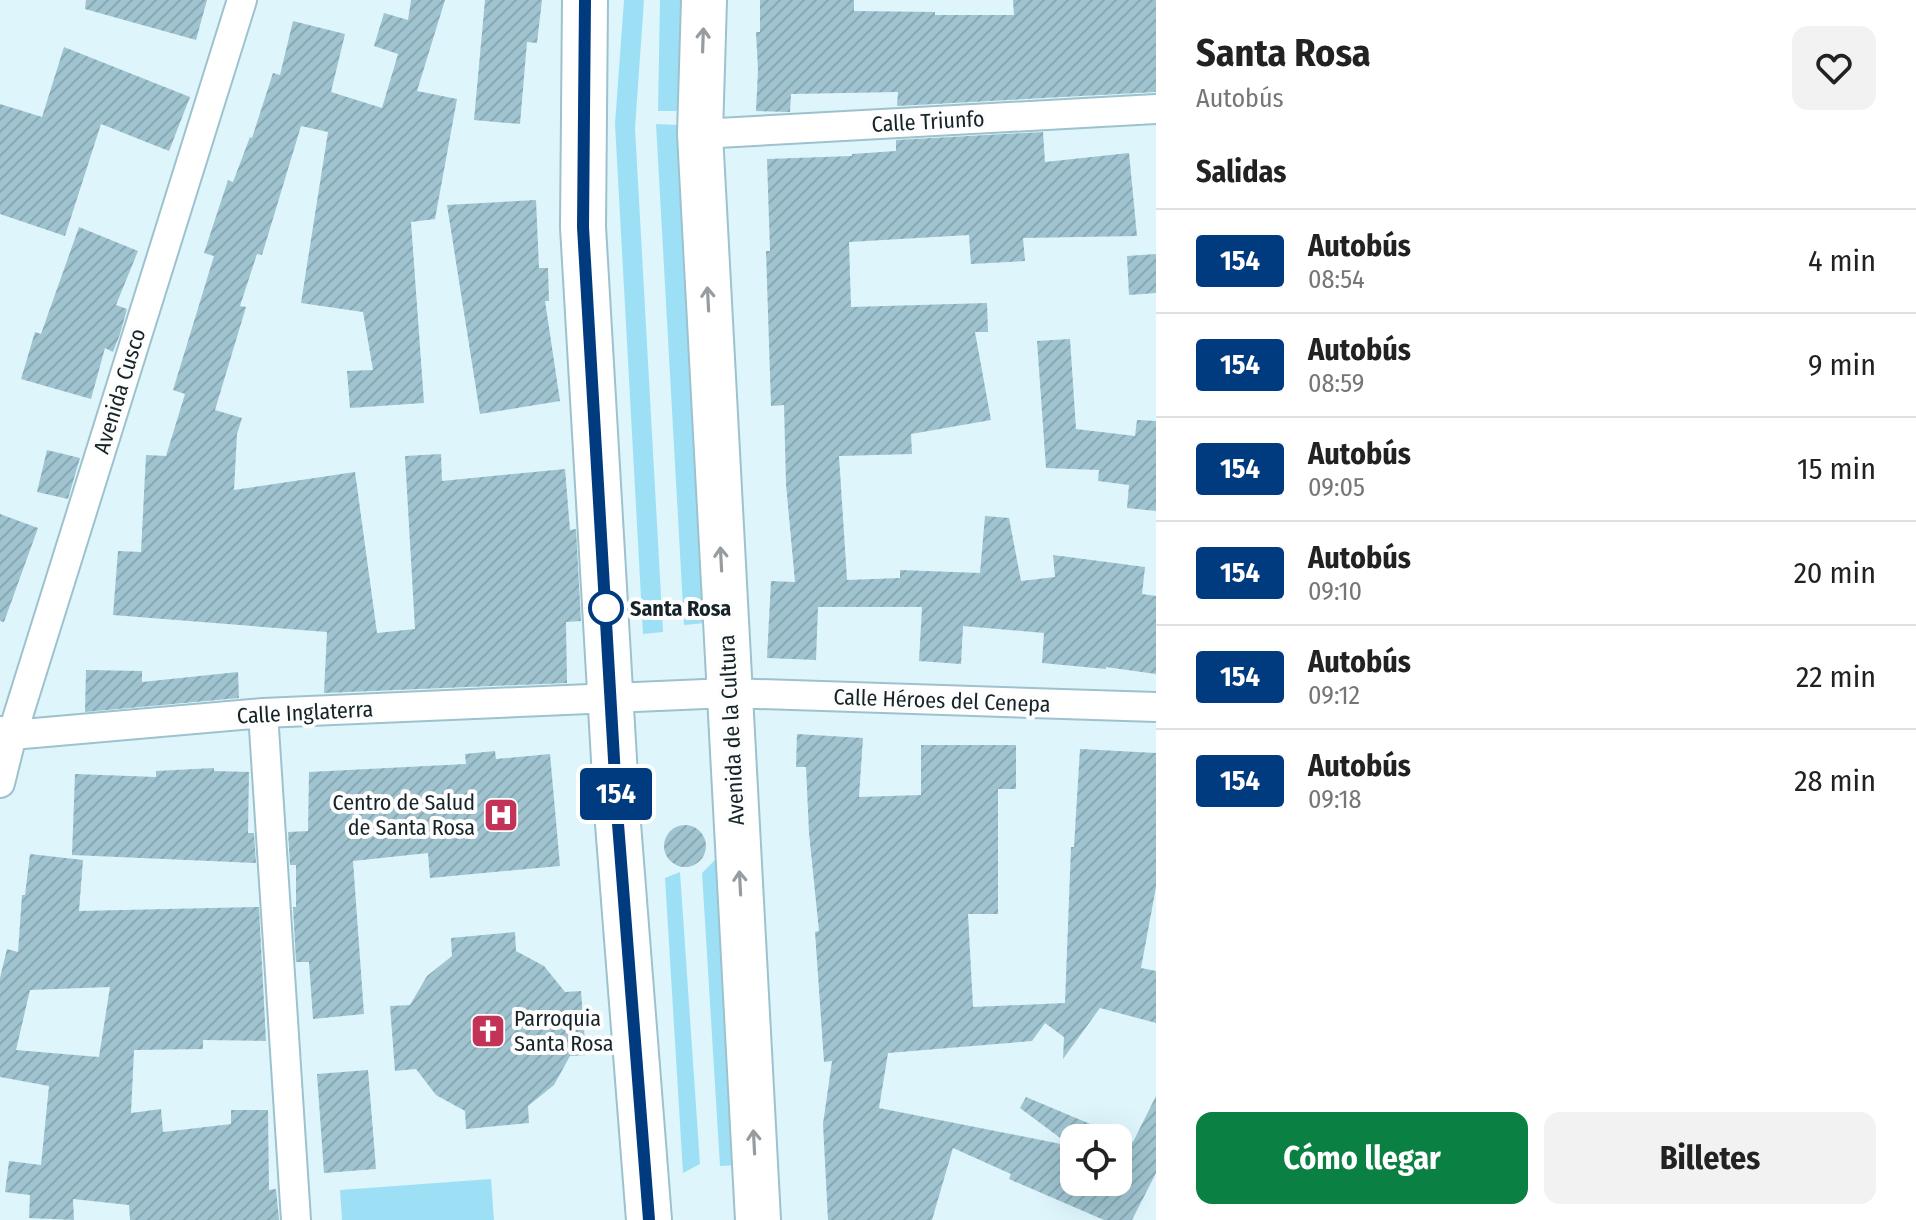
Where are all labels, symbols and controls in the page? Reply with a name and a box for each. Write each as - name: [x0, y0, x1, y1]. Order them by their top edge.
- button: heart: [1792, 26, 1876, 110]
- one-way arrow: [695, 27, 710, 54]
- text: Santa Rosa: [1196, 30, 1371, 76]
- text: Autobús: [1196, 83, 1284, 114]
- street label: Calle Triunfo: [871, 105, 985, 138]
- text: Salidas: [1196, 154, 1286, 190]
- text: Autobús: [1308, 228, 1411, 264]
- text: 4 min: [1808, 243, 1876, 279]
- text: 154: [1220, 244, 1260, 277]
- text: 08:54: [1308, 264, 1365, 295]
- one-way arrow: [700, 286, 715, 313]
- street label: Avenida Cusco: [88, 325, 151, 457]
- text: Autobús: [1308, 332, 1411, 368]
- text: 9 min: [1808, 347, 1876, 383]
- text: 154: [1220, 348, 1260, 381]
- text: 08:59: [1308, 368, 1364, 399]
- text: Autobús: [1308, 436, 1411, 472]
- text: 15 min: [1797, 451, 1876, 487]
- text: 154: [1220, 452, 1260, 485]
- text: 09:05: [1308, 472, 1365, 503]
- text: Autobús: [1308, 540, 1411, 576]
- one-way arrow: [714, 546, 729, 573]
- text: 20 min: [1794, 555, 1876, 591]
- text: 154: [1220, 556, 1260, 589]
- text: 09:10: [1308, 576, 1362, 607]
- marker: Santa Rosa: [589, 591, 623, 625]
- place label: Santa Rosa: [630, 595, 731, 622]
- street label: Avenida de la Cultura: [713, 634, 750, 826]
- text: Autobús: [1308, 644, 1411, 680]
- text: 22 min: [1796, 659, 1876, 695]
- text: 154: [1220, 660, 1260, 693]
- text: 09:12: [1308, 680, 1360, 711]
- street label: Calle Héroes del Cenepa: [833, 683, 1051, 718]
- street label: Calle Inglaterra: [236, 695, 374, 730]
- text: Autobús: [1308, 748, 1411, 784]
- text: 28 min: [1794, 763, 1876, 799]
- text: 154: [1220, 764, 1260, 797]
- line badge: 154: [570, 768, 662, 820]
- text: 154: [596, 777, 636, 810]
- text: 09:18: [1308, 784, 1362, 815]
- place label: Centro de Salud de Santa Rosa: [332, 789, 475, 841]
- hospital icon: Centro de Salud de Santa Rosa: [482, 796, 520, 834]
- one-way arrow: [732, 870, 747, 896]
- place label: Parroquia Santa Rosa: [514, 1005, 614, 1057]
- church icon: Parroquia Santa Rosa: [469, 1012, 507, 1050]
- button: Cómo llegar: [1196, 1112, 1528, 1204]
- button: Billetes: [1544, 1112, 1876, 1204]
- map controls: [1060, 1124, 1132, 1196]
- button: locate: [1060, 1124, 1132, 1196]
- one-way arrow: [746, 1129, 761, 1156]

